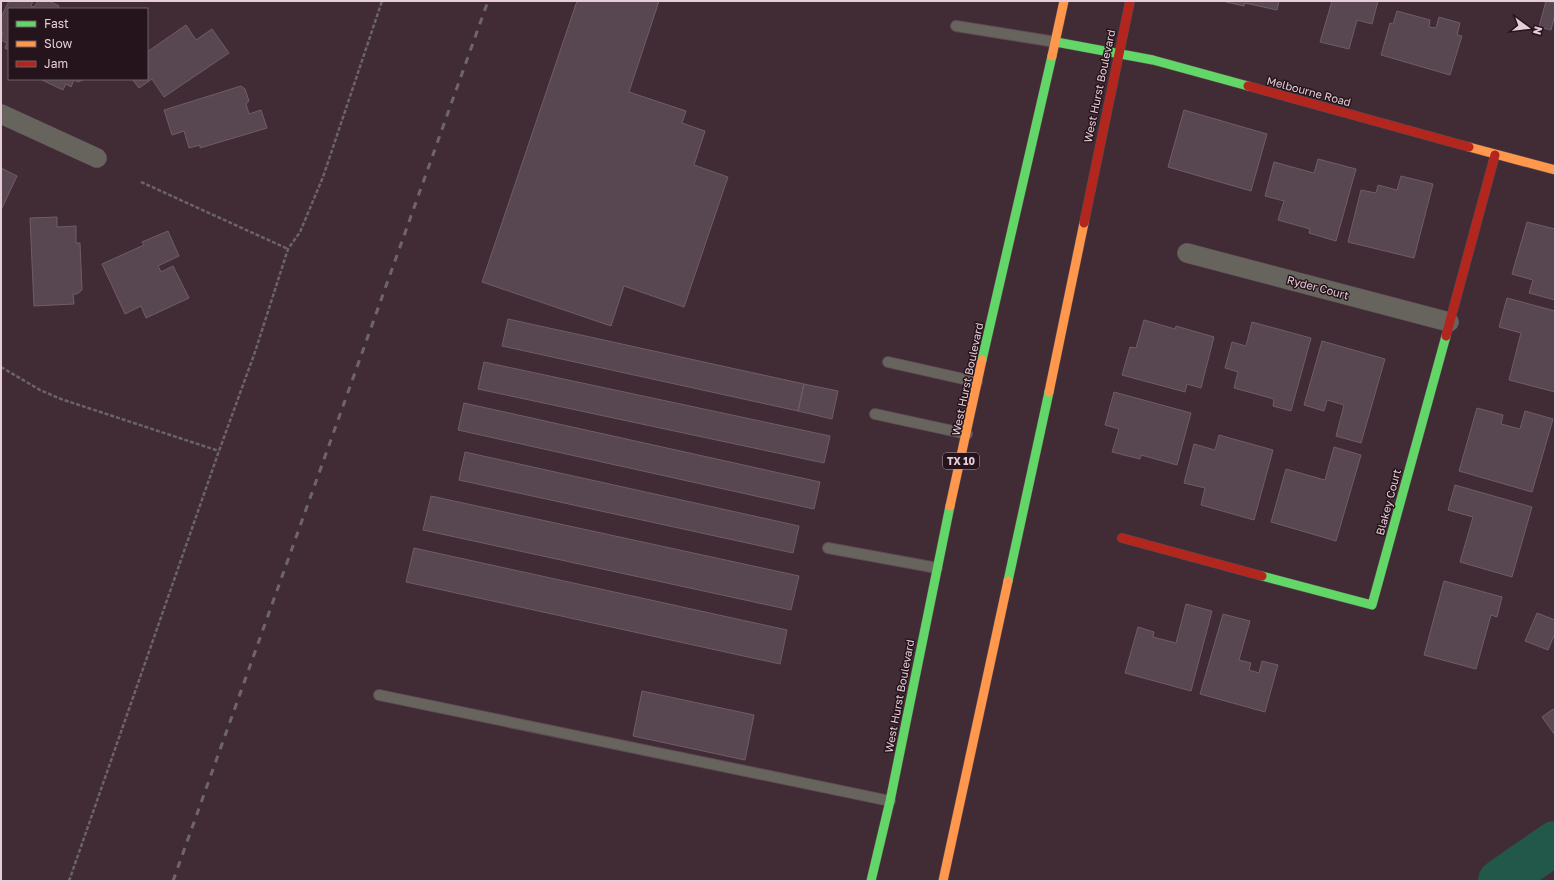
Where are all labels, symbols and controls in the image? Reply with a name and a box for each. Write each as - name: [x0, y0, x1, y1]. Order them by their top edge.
- legend: [8, 8, 148, 80]
- north arrow: [1508, 8, 1548, 48]
- text: Fast: [44, 16, 69, 31]
- text: N: [1531, 25, 1546, 36]
- street label: West Hurst Boulevard: [1081, 28, 1117, 144]
- text: Slow: [44, 36, 72, 51]
- text: Jam: [44, 56, 68, 71]
- street label: Melbourne Road: [1266, 74, 1352, 108]
- street label: Ryder Court: [1286, 273, 1350, 301]
- street label: West Hurst Boulevard: [949, 321, 985, 437]
- road number: TX 10: [943, 453, 979, 469]
- street label: Blakey Court: [1373, 468, 1403, 536]
- street label: West Hurst Boulevard: [882, 638, 916, 754]

